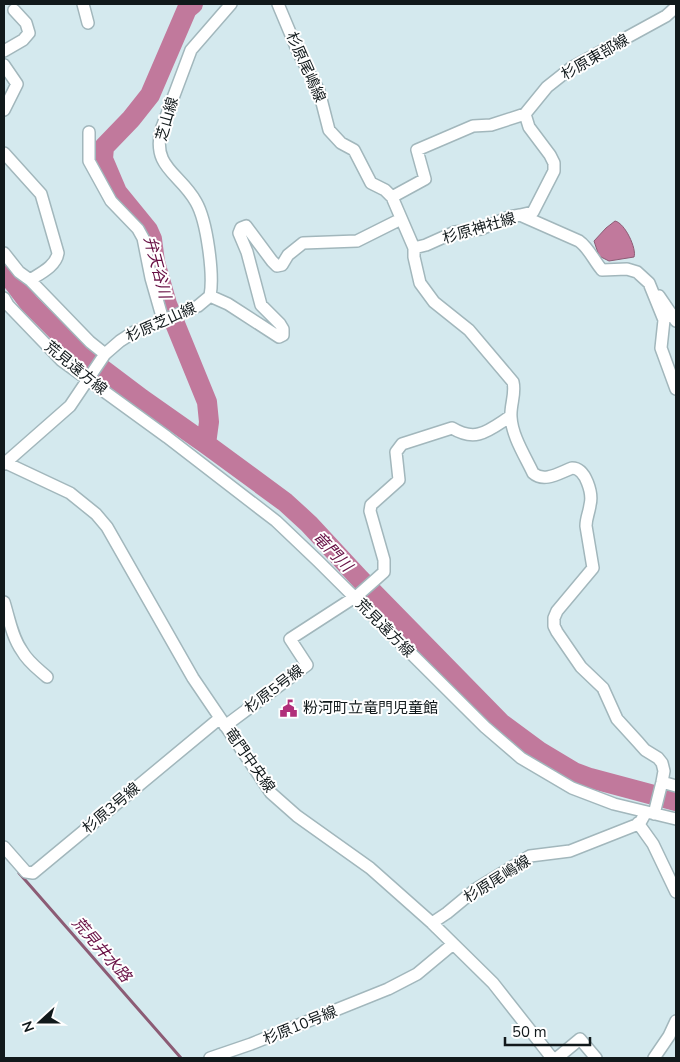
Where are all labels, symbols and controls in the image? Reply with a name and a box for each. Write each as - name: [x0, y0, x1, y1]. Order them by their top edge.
- street label: 杉原尾嶋線: [282, 29, 330, 105]
- street label: 杉原東部線: [558, 30, 632, 84]
- street label: 芝山線: [151, 95, 183, 143]
- street label: 杉原神社線: [440, 208, 518, 248]
- water label: 弁天谷川: [138, 233, 176, 303]
- street label: 杉原芝山線: [123, 298, 199, 346]
- street label: 荒見遠方線: [41, 337, 111, 399]
- water label: 竜門川: [308, 527, 358, 578]
- street label: 荒見遠方線: [351, 594, 419, 662]
- street label: 杉原5号線: [240, 660, 308, 718]
- public building icon: 粉河町立竜門児童館: [279, 698, 299, 718]
- place label: 粉河町立竜門児童館: [303, 698, 438, 718]
- street label: 竜門中央線: [220, 724, 280, 796]
- street label: 杉原3号線: [78, 778, 144, 838]
- street label: 杉原尾嶋線: [460, 851, 534, 907]
- water label: 荒見井水路: [67, 912, 137, 989]
- north arrow: [15, 997, 65, 1047]
- street label: 杉原10号線: [260, 1001, 340, 1049]
- scale bar: [505, 1014, 590, 1046]
- text: N: [18, 1018, 39, 1035]
- text: 50 m: [512, 1022, 547, 1042]

